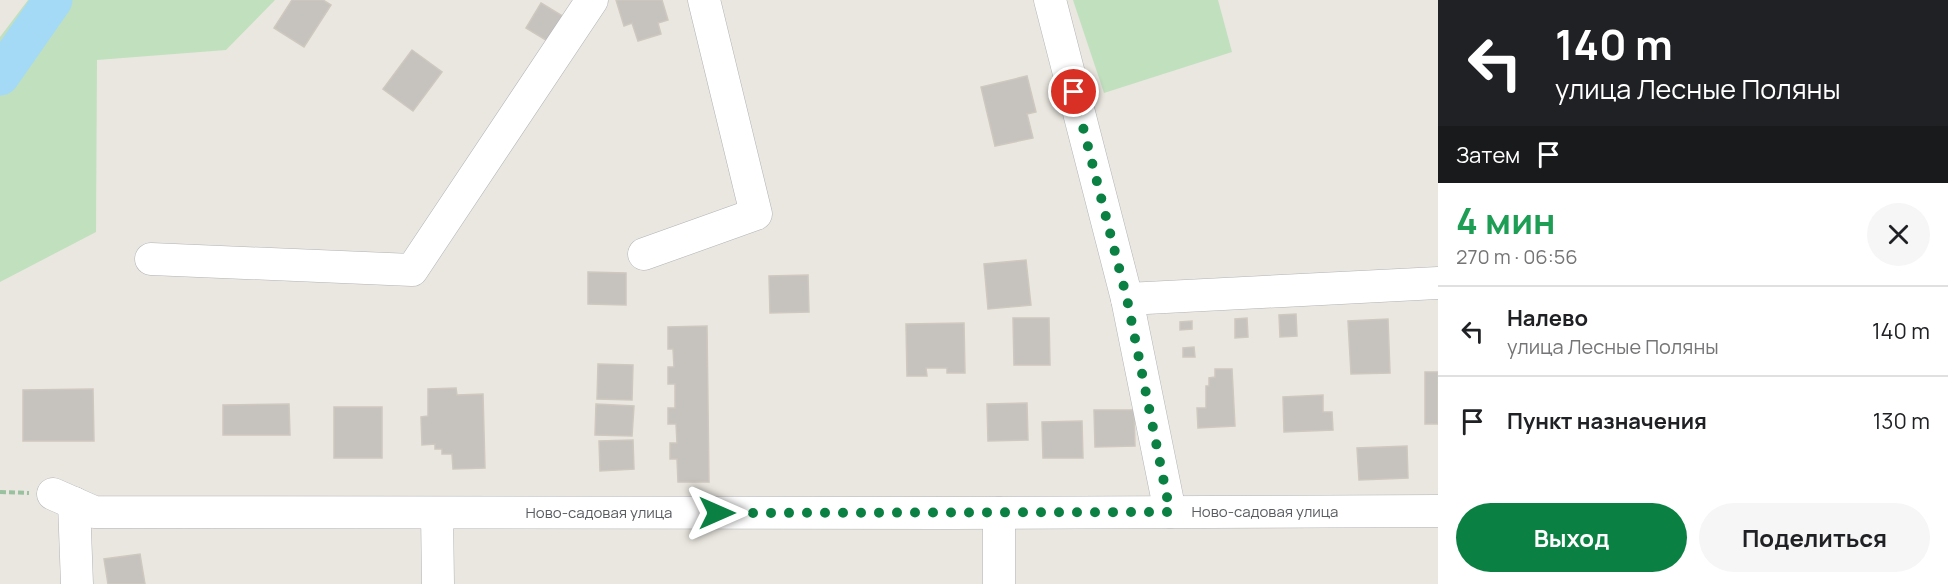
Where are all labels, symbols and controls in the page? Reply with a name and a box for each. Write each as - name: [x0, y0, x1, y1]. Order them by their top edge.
- text: 140 m: [1555, 15, 1673, 73]
- icon: left: [1456, 24, 1534, 102]
- pin: [1048, 66, 1099, 117]
- text: улица Лесные Поляны: [1555, 70, 1841, 107]
- icon: arrive: [1057, 75, 1090, 108]
- icon: arrive: [1532, 138, 1565, 171]
- text: Затем: [1456, 140, 1520, 170]
- text: 4 мин: [1456, 196, 1555, 245]
- button: close: [1867, 203, 1930, 266]
- text: 270 m · 06:56: [1456, 243, 1578, 270]
- text: Налево: [1507, 303, 1588, 333]
- icon: left: [1456, 315, 1489, 348]
- text: 140 m: [1872, 316, 1930, 346]
- text: улица Лесные Поляны: [1507, 333, 1719, 360]
- icon: arrive: [1456, 405, 1489, 438]
- text: Пункт назначения: [1507, 406, 1707, 436]
- text: 130 m: [1873, 406, 1930, 436]
- position arrow: [685, 481, 749, 545]
- street label: Ново-садовая улица: [1192, 501, 1338, 522]
- street label: Ново-садовая улица: [526, 502, 672, 523]
- button: Выход: [1456, 503, 1687, 572]
- button: Поделиться: [1699, 503, 1930, 572]

